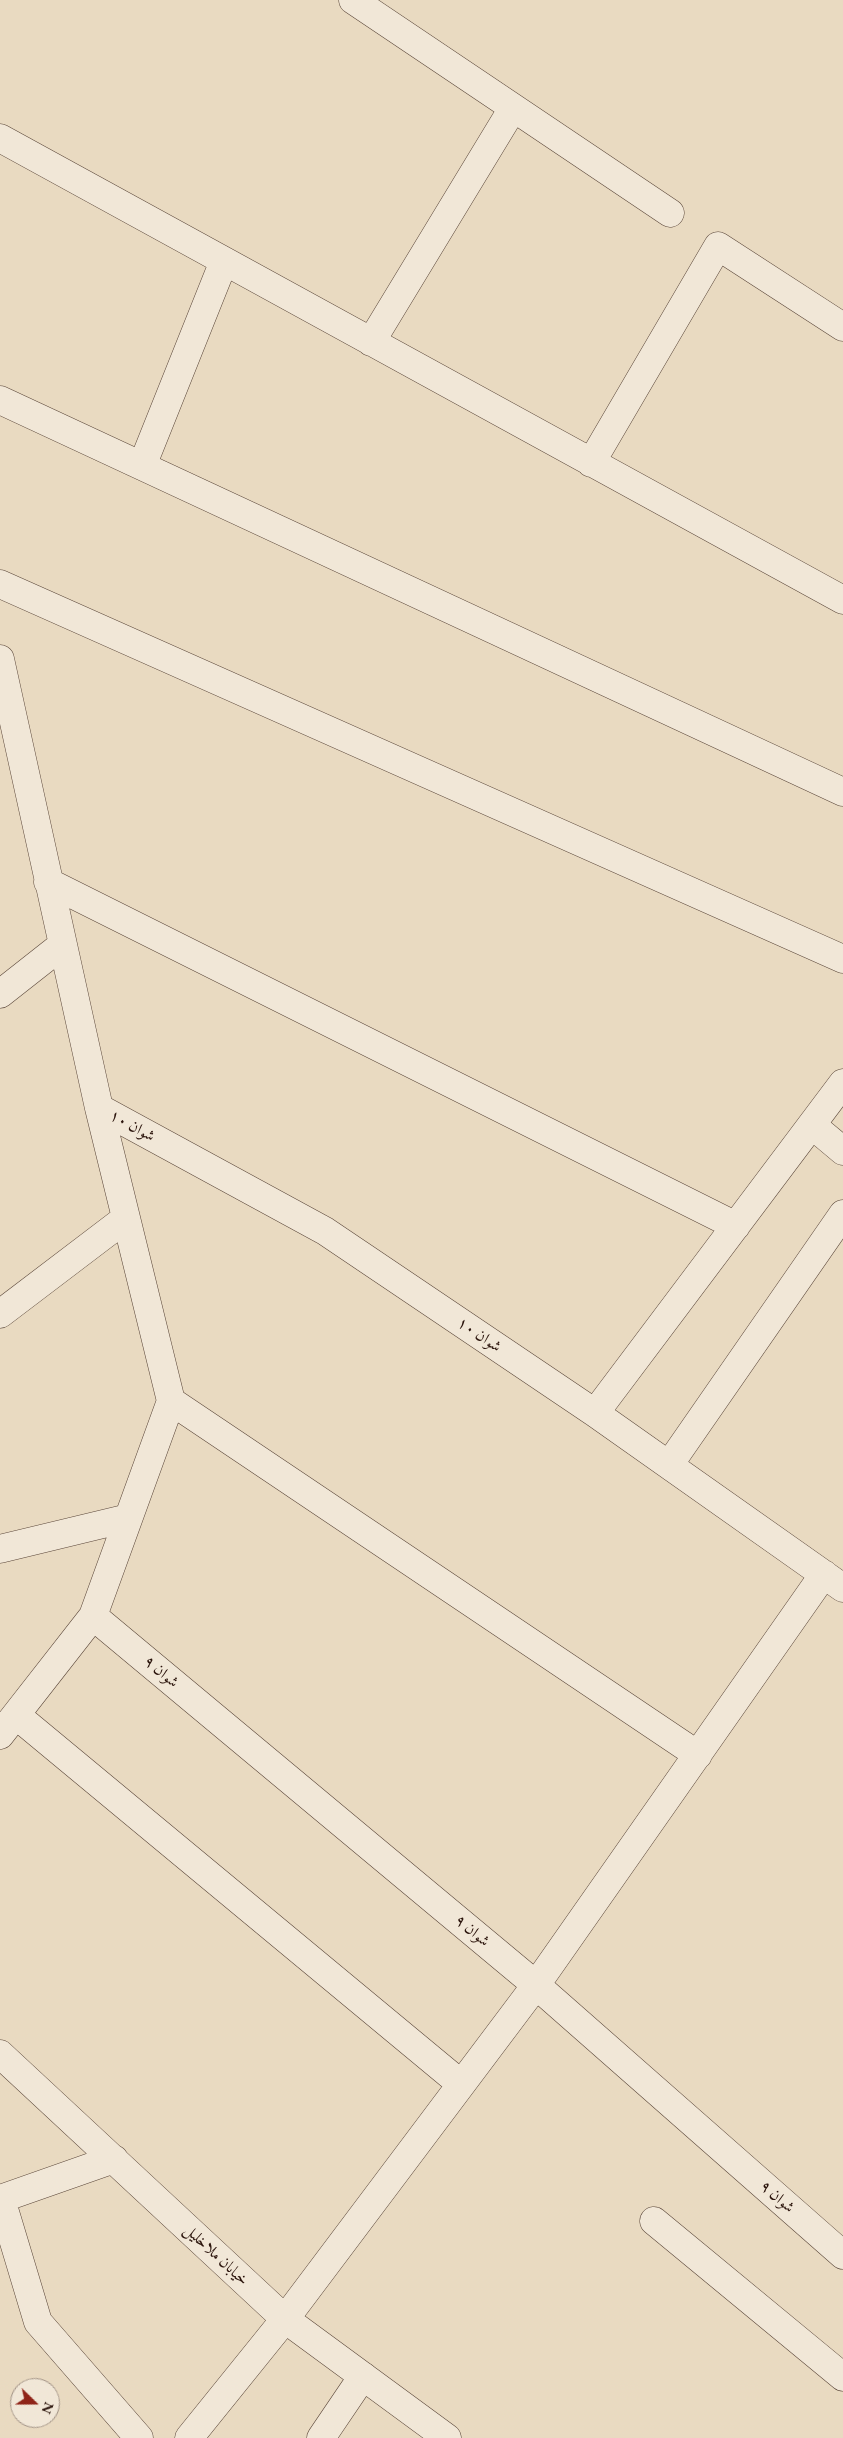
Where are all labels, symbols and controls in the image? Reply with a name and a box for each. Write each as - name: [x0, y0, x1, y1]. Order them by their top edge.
- street label: شوان ۱۰: [106, 1106, 158, 1146]
- street label: شوان ۱۰: [453, 1313, 505, 1357]
- street label: شوان ۹: [140, 1652, 182, 1692]
- street label: شوان ۹: [451, 1911, 493, 1951]
- street label: شوان ۹: [756, 2177, 798, 2217]
- street label: خیابان ملاخلیل: [180, 2220, 252, 2290]
- north arrow: [10, 2378, 60, 2428]
- text: N: [38, 2400, 58, 2417]

